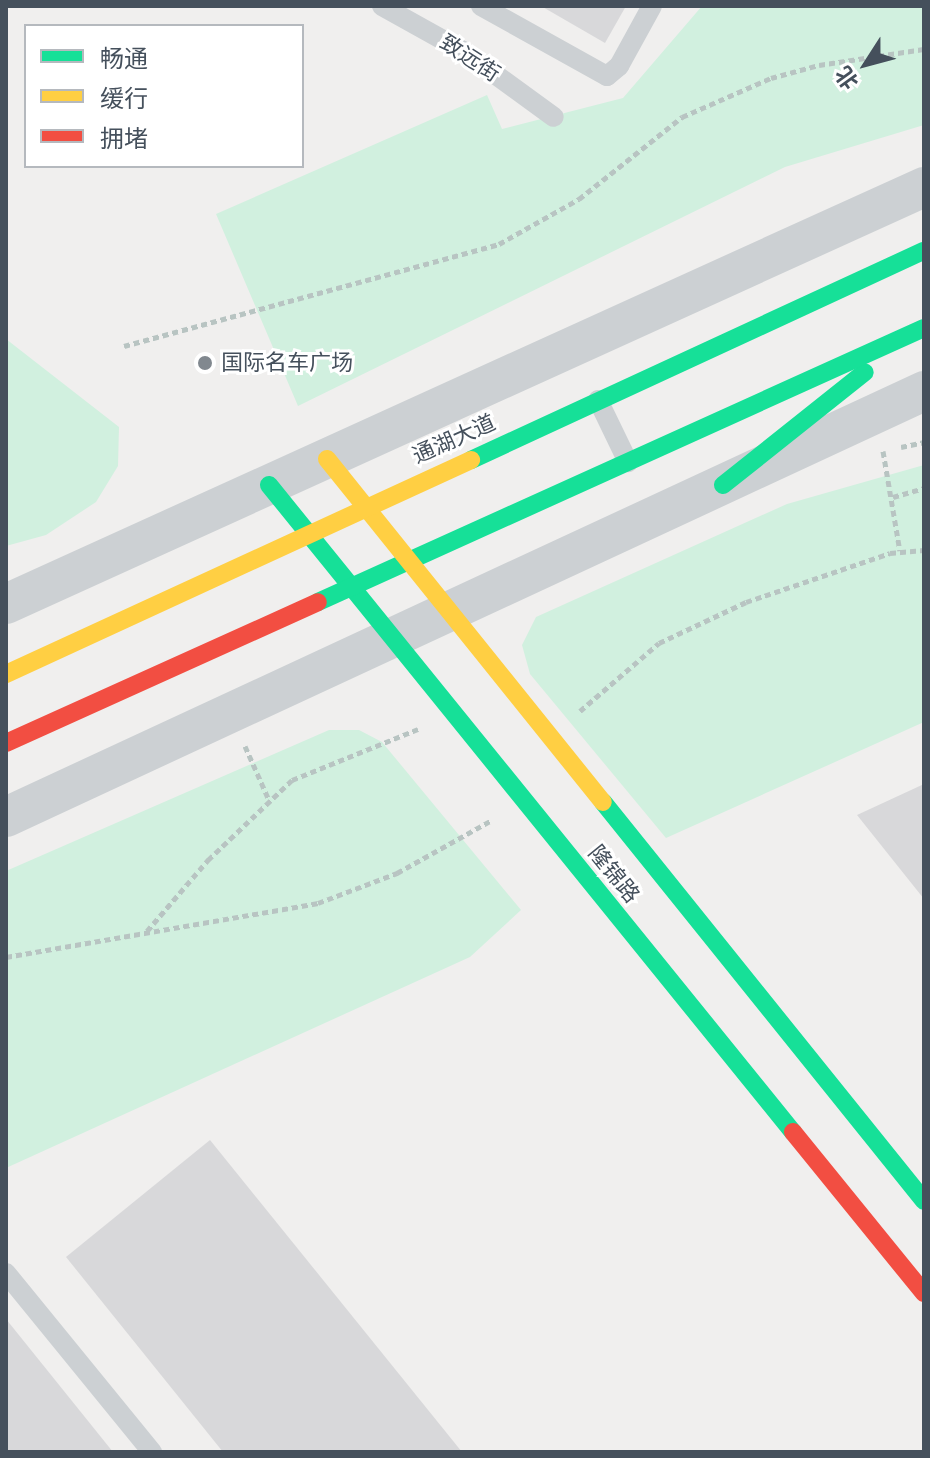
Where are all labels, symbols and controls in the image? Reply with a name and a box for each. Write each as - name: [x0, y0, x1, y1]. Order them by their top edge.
- legend: [24, 24, 304, 168]
- north arrow: [826, 24, 906, 104]
- street label: 致远街: [435, 29, 505, 87]
- text: 畅通: [100, 43, 148, 73]
- text: 北: [829, 61, 864, 95]
- text: 缓行: [100, 83, 148, 113]
- text: 拥堵: [100, 123, 148, 153]
- place label: 国际名车广场: [221, 350, 353, 376]
- marker: 国际名车广场: [196, 354, 214, 372]
- street label: 通湖大道: [408, 409, 500, 469]
- street label: 隆锦路: [583, 840, 645, 908]

